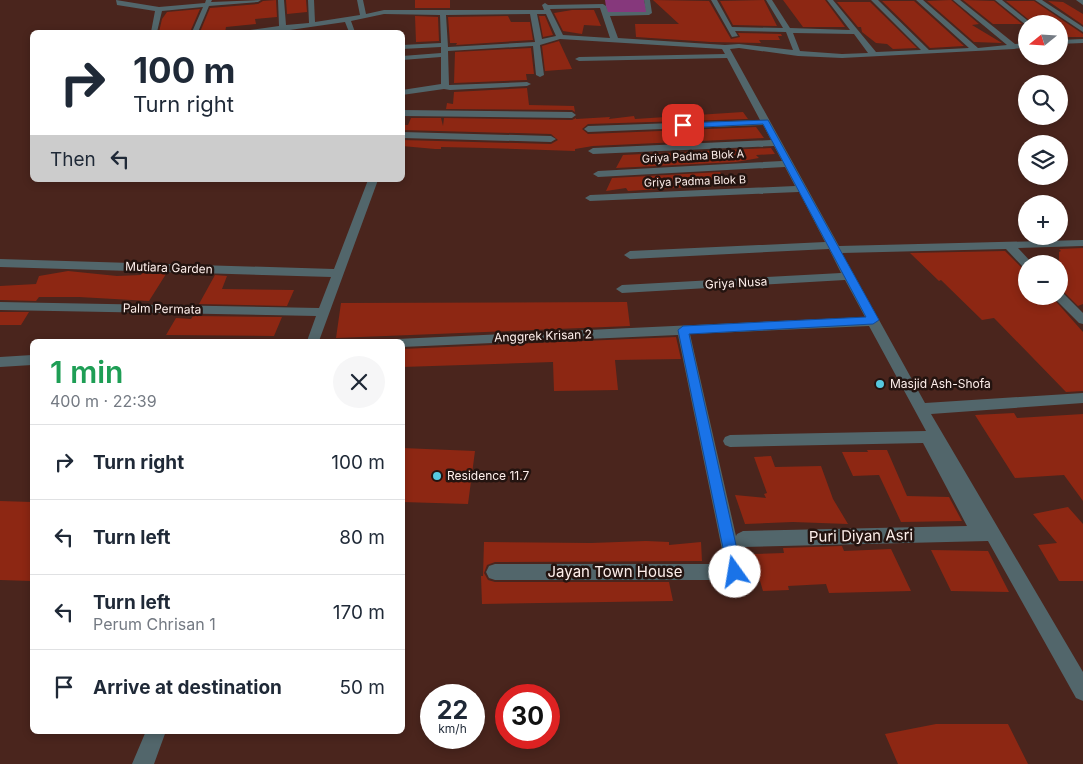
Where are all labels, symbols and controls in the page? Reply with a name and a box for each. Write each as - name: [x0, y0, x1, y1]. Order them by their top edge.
- north arrow: [1018, 15, 1068, 65]
- map controls: [1018, 15, 1068, 305]
- text: 100 m: [133, 49, 236, 91]
- icon: right: [50, 50, 115, 115]
- button: search: [1018, 75, 1068, 125]
- text: Turn right: [133, 91, 234, 117]
- pin: [662, 104, 704, 146]
- icon: arrive: [669, 111, 697, 139]
- button: layers: [1018, 135, 1068, 185]
- icon: left: [106, 145, 134, 173]
- street label: Griya Padma Blok A: [641, 146, 745, 166]
- text: Then: [50, 148, 96, 171]
- street label: Griya Padma Blok B: [644, 172, 746, 190]
- button: +: [1018, 195, 1068, 245]
- button: −: [1018, 255, 1068, 305]
- street label: Mutiara Garden: [125, 258, 213, 277]
- street label: Griya Nusa: [704, 273, 768, 292]
- street label: Palm Permata: [123, 300, 201, 317]
- street label: Anggrek Krisan 2: [494, 326, 592, 345]
- text: 1 min: [50, 354, 123, 390]
- button: close: [333, 356, 385, 408]
- place label: Masjid Ash-Shofa: [890, 376, 991, 391]
- marker: Masjid Ash-Shofa: [874, 378, 886, 390]
- text: 400 m · 22:39: [50, 391, 157, 411]
- icon: right: [50, 448, 78, 476]
- text: Turn right: [93, 451, 184, 474]
- text: 100 m: [331, 451, 385, 474]
- place label: Residence 11.7: [447, 468, 529, 483]
- marker: Residence 11.7: [431, 470, 443, 482]
- icon: left: [50, 523, 78, 551]
- street label: Puri Diyan Asri: [809, 525, 913, 546]
- text: Turn left: [93, 526, 171, 549]
- text: 80 m: [339, 526, 385, 549]
- position arrow: [708, 545, 760, 597]
- street label: Jayan Town House: [548, 562, 682, 581]
- text: Turn left: [93, 591, 171, 614]
- icon: left: [50, 598, 78, 626]
- text: 170 m: [333, 601, 385, 624]
- text: Perum Chrisan 1: [93, 614, 216, 634]
- icon: arrive: [50, 673, 78, 701]
- text: Arrive at destination: [93, 676, 282, 699]
- text: 50 m: [339, 676, 385, 699]
- speed limit sign: 30: [495, 684, 560, 749]
- text: 22: [437, 695, 468, 725]
- text: km/h: [438, 721, 467, 736]

